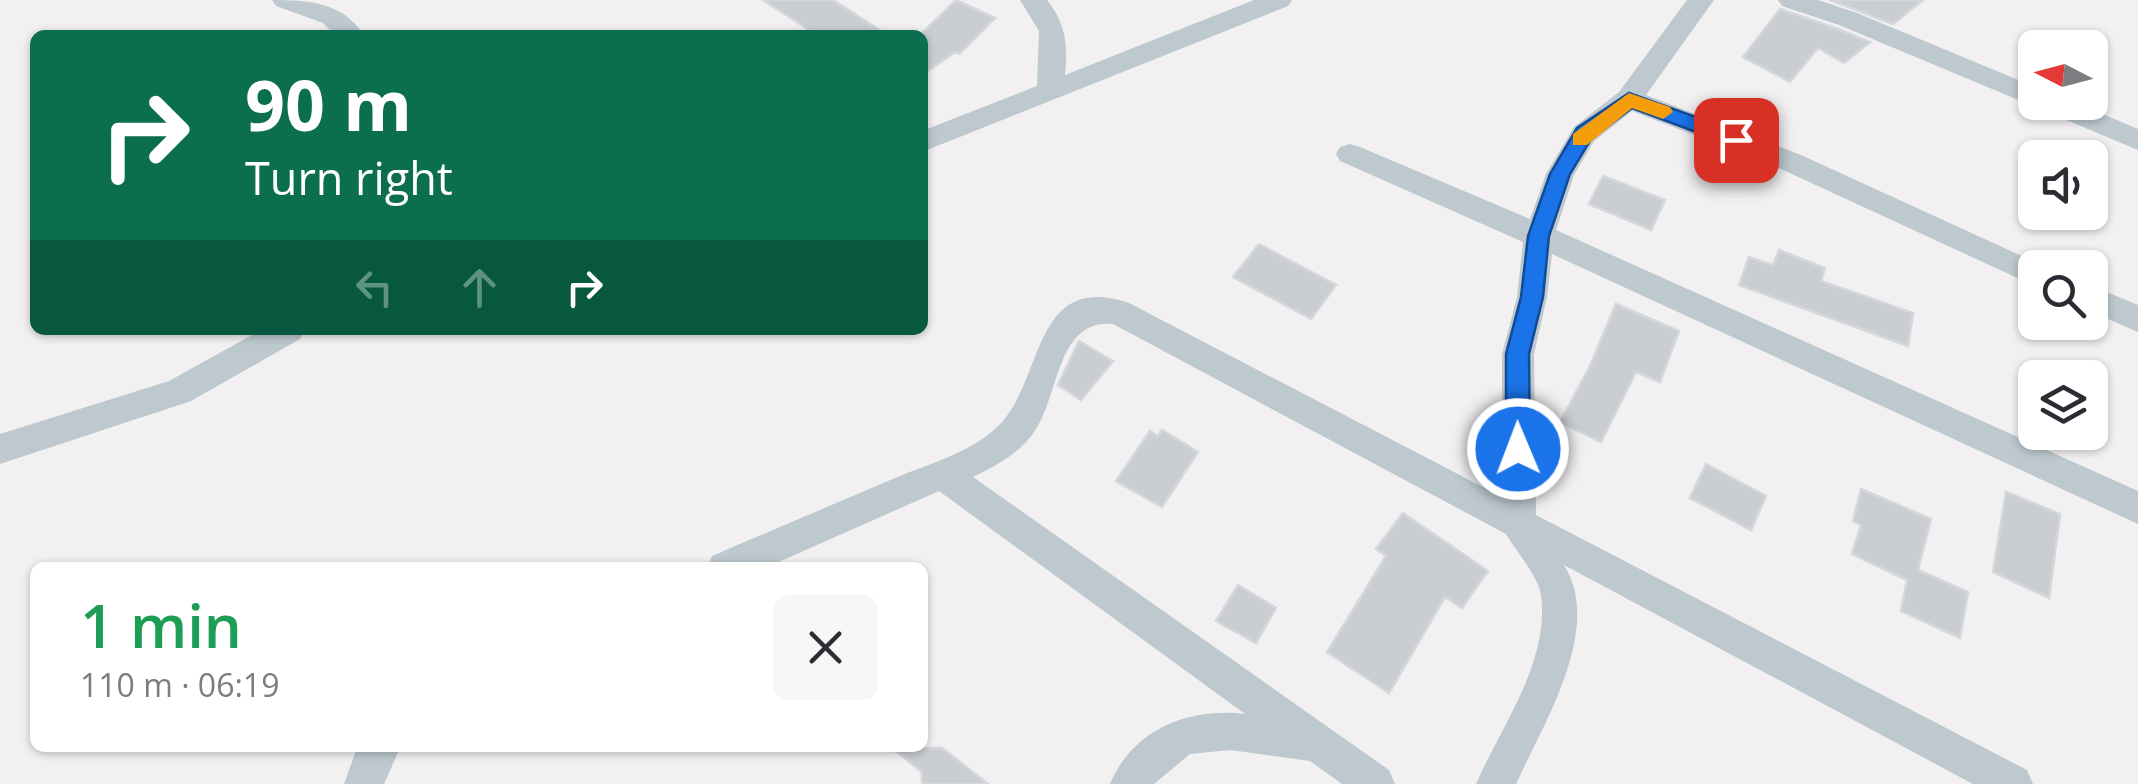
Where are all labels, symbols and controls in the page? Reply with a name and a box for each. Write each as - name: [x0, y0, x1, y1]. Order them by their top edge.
- north arrow: [2018, 30, 2108, 120]
- map controls: [2018, 30, 2108, 450]
- text: 90 m: [245, 56, 412, 152]
- icon: right: [80, 70, 210, 200]
- pin: [1694, 98, 1779, 183]
- icon: arrive: [1709, 113, 1764, 168]
- button: sound: [2018, 140, 2108, 230]
- text: Turn right: [245, 147, 453, 208]
- button: search: [2018, 250, 2108, 340]
- icon: left: [347, 260, 402, 315]
- icon: ahead: [452, 260, 507, 315]
- icon: right: [557, 260, 612, 315]
- button: layers: [2018, 360, 2108, 450]
- position arrow: [1466, 397, 1570, 501]
- text: 1 min: [80, 584, 242, 666]
- button: close: [773, 595, 878, 700]
- text: 110 m · 06:19: [80, 663, 279, 706]

